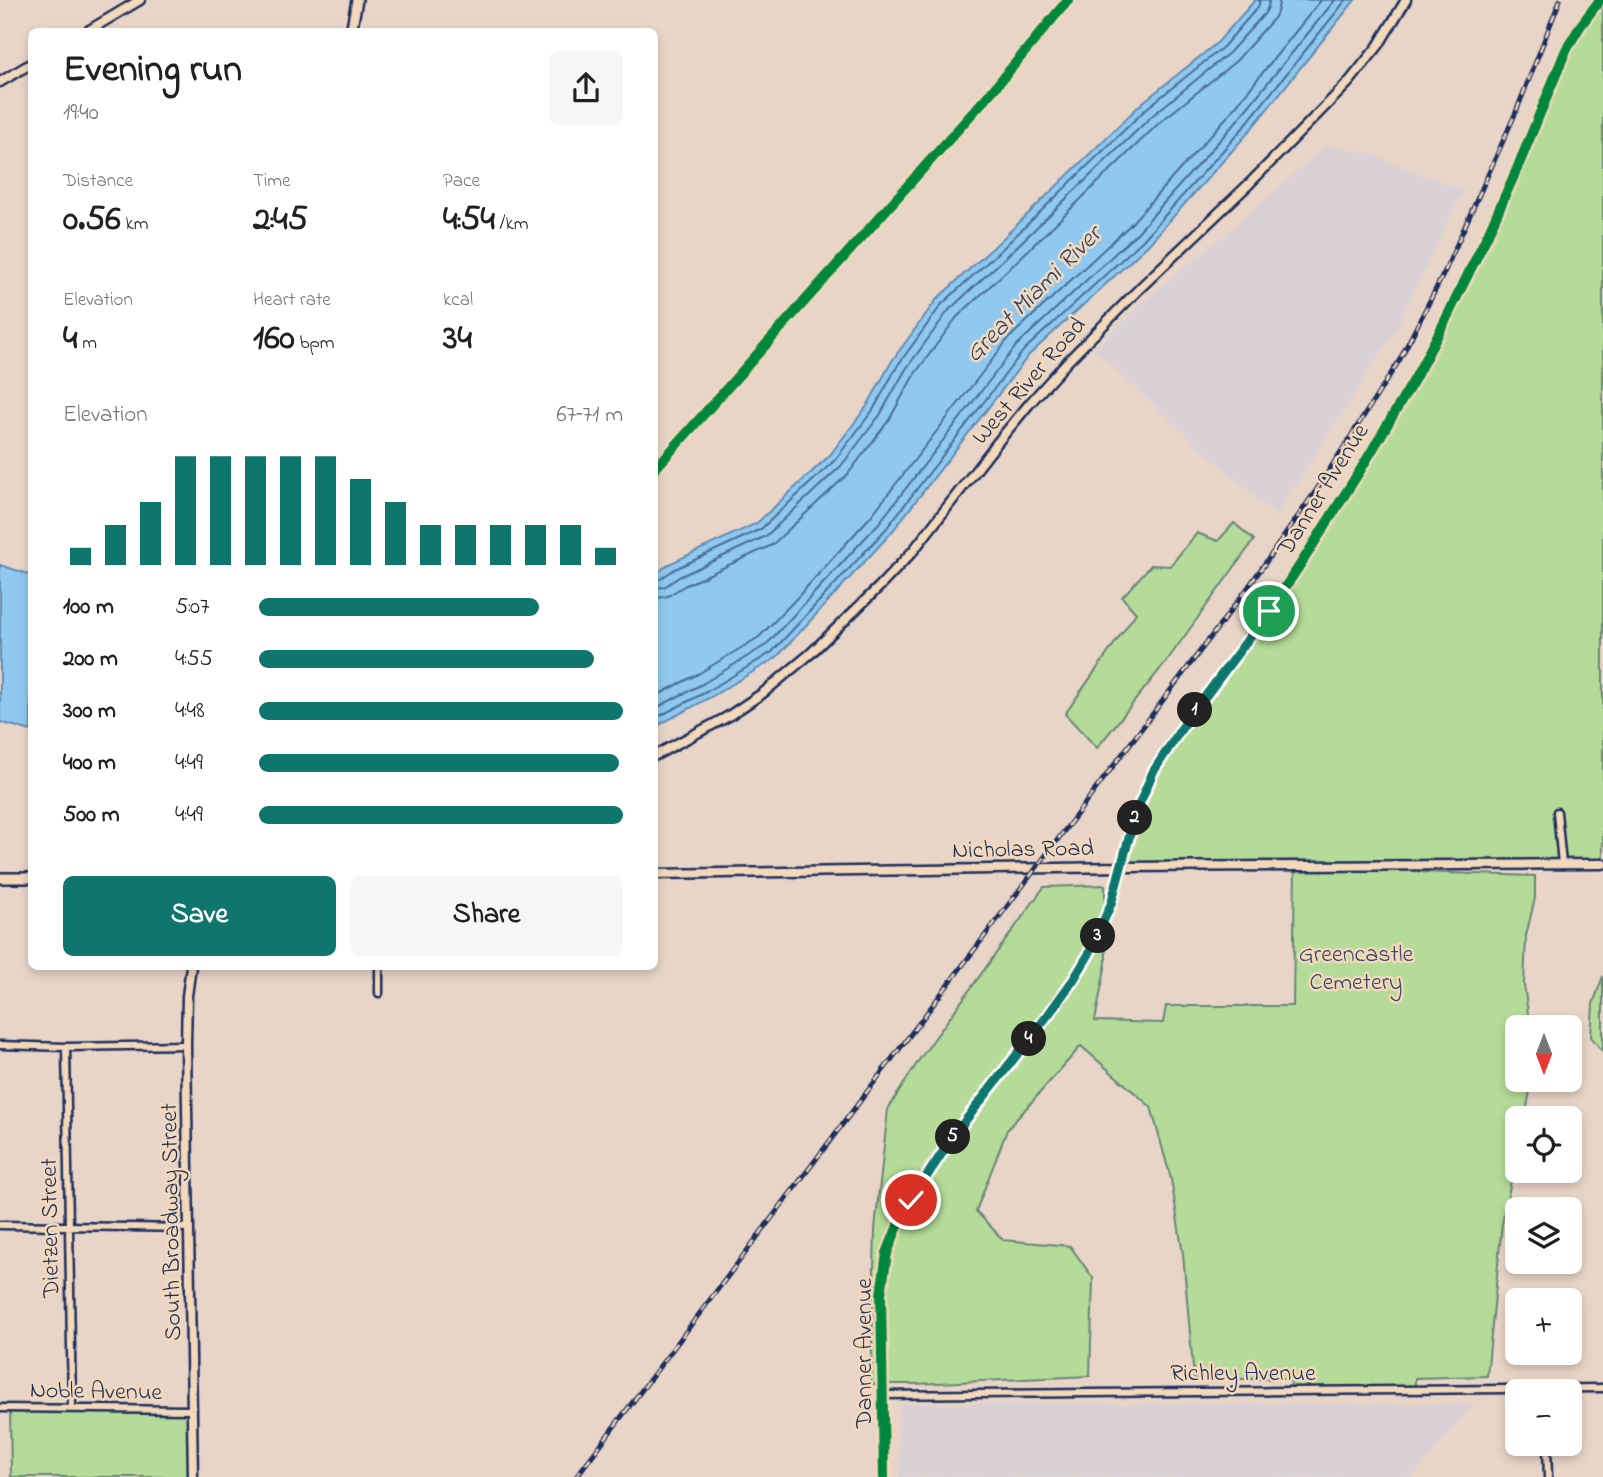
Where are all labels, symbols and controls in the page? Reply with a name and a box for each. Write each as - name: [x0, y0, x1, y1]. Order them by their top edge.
- text: Evening run: [63, 43, 242, 99]
- button: share: [549, 51, 623, 125]
- text: 19:40: [63, 97, 99, 130]
- text: Distance: [63, 168, 133, 195]
- text: Time: [253, 168, 291, 195]
- text: Pace: [443, 168, 480, 195]
- text: 0.56: [63, 195, 121, 246]
- text: 2:45: [253, 195, 308, 246]
- text: 4:54: [443, 195, 495, 246]
- text: km: [121, 211, 149, 238]
- text: /km: [495, 211, 529, 238]
- water label: Great Miami River: [957, 216, 1114, 372]
- text: Elevation: [63, 287, 133, 314]
- text: Heart rate: [253, 287, 331, 314]
- text: kcal: [443, 287, 473, 314]
- street label: West River Road: [964, 310, 1096, 453]
- text: 4: [63, 314, 77, 365]
- text: 160: [253, 314, 295, 365]
- text: 34: [443, 314, 472, 365]
- text: m: [77, 330, 97, 357]
- text: bpm: [295, 330, 335, 357]
- text: Elevation: [63, 399, 148, 432]
- text: 67–71 m: [556, 399, 623, 432]
- street label: Danner Avenue: [1269, 417, 1379, 564]
- pin: [1239, 581, 1299, 641]
- text: 100 m: [63, 591, 114, 624]
- text: 5:07: [175, 591, 210, 624]
- icon: arrive: [1250, 592, 1288, 630]
- text: 200 m: [63, 643, 118, 676]
- text: 4:55: [175, 643, 213, 676]
- pin: 1: [1178, 692, 1212, 728]
- text: 300 m: [63, 695, 116, 728]
- text: 4:48: [175, 695, 205, 728]
- text: 1: [1191, 696, 1198, 723]
- text: 400 m: [63, 747, 116, 780]
- text: 4:49: [175, 747, 203, 780]
- text: 500 m: [63, 799, 120, 832]
- text: 4:49: [175, 799, 203, 832]
- pin: 2: [1118, 800, 1152, 836]
- text: 2: [1130, 804, 1139, 831]
- street label: Nicholas Road: [952, 832, 1095, 869]
- button: Save: [63, 876, 336, 956]
- button: Share: [350, 876, 623, 956]
- pin: 3: [1080, 918, 1116, 954]
- text: 3: [1094, 922, 1101, 949]
- park label: Greencastle Cemetery: [1299, 938, 1413, 1002]
- north arrow: [1505, 1015, 1582, 1092]
- map controls: [1505, 1015, 1582, 1456]
- pin: 4: [1012, 1021, 1046, 1056]
- text: 4: [1025, 1025, 1032, 1052]
- street label: South Broadway Street: [153, 1103, 193, 1341]
- button: locate: [1505, 1106, 1582, 1183]
- pin: 5: [936, 1120, 970, 1154]
- text: 5: [947, 1123, 958, 1150]
- street label: Dietzen Street: [33, 1158, 70, 1299]
- pin: [881, 1170, 941, 1230]
- icon: check: [892, 1181, 930, 1219]
- button: layers: [1505, 1197, 1582, 1274]
- street label: Danner Avenue: [848, 1278, 883, 1429]
- button: +: [1505, 1288, 1582, 1365]
- street label: Richley Avenue: [1170, 1357, 1316, 1393]
- street label: Noble Avenue: [29, 1374, 163, 1411]
- button: −: [1505, 1379, 1582, 1456]

